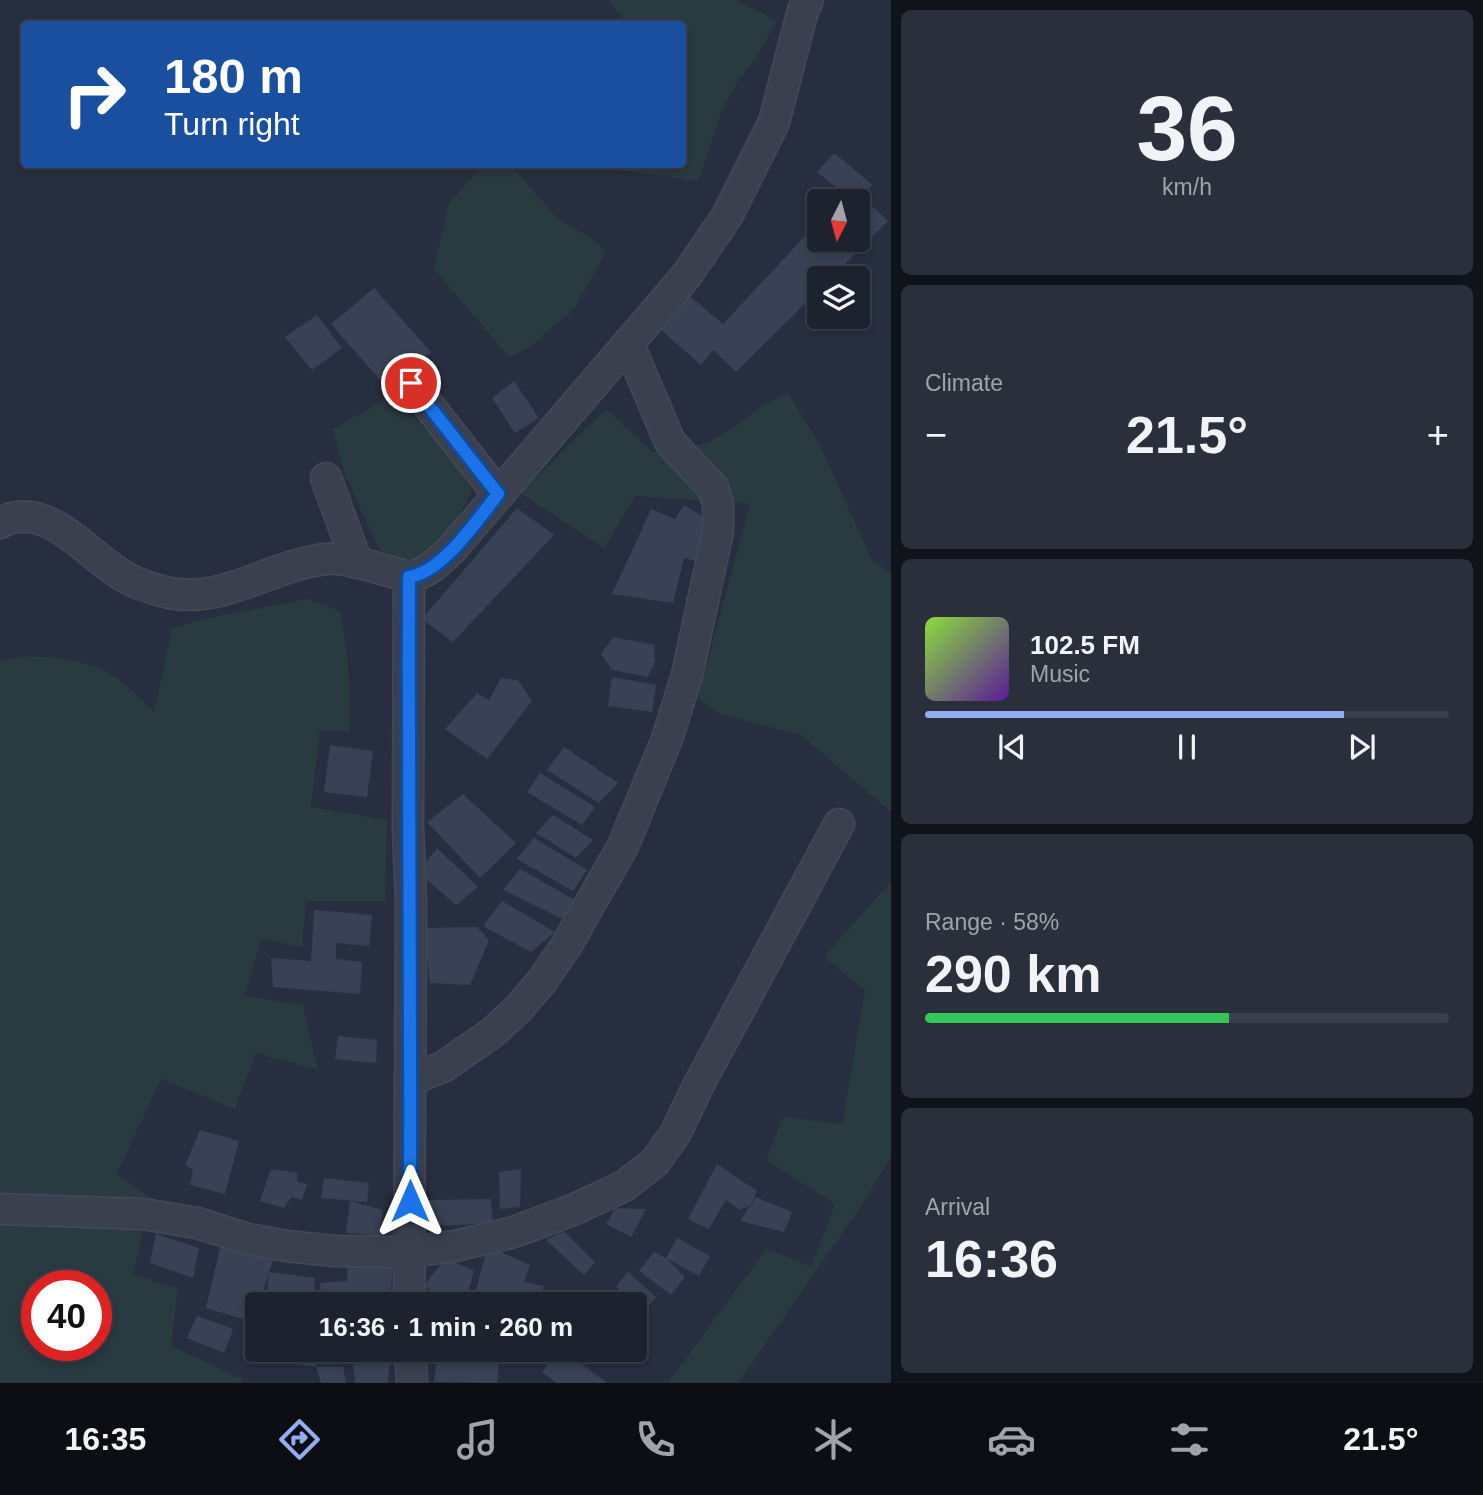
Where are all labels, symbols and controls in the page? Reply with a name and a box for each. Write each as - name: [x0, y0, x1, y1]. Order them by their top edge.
- icon: right: [49, 49, 140, 140]
- text: 180 m: [164, 49, 303, 103]
- text: 36: [1136, 78, 1238, 179]
- text: Turn right: [164, 106, 300, 142]
- text: km/h: [1162, 174, 1212, 200]
- north arrow: [807, 189, 870, 252]
- map controls: [807, 189, 870, 329]
- button: layers: [807, 266, 870, 329]
- pin: [381, 353, 441, 413]
- icon: arrive: [392, 364, 430, 402]
- text: Climate: [925, 370, 1003, 396]
- text: 21.5°: [1126, 406, 1248, 464]
- text: −: [925, 414, 947, 456]
- text: +: [1427, 414, 1449, 456]
- text: 102.5 FM: [1030, 630, 1140, 660]
- text: Music: [1030, 661, 1090, 687]
- icon: previous: [993, 728, 1031, 766]
- icon: pause: [1168, 728, 1206, 766]
- icon: next: [1343, 728, 1381, 766]
- text: Range · 58%: [925, 909, 1059, 935]
- text: 290 km: [925, 945, 1101, 1003]
- position arrow: [373, 1164, 447, 1238]
- text: Arrival: [925, 1194, 990, 1220]
- text: 16:36: [925, 1230, 1058, 1288]
- speed limit sign: 40: [21, 1270, 112, 1361]
- text: 16:36 · 1 min · 260 m: [319, 1312, 573, 1342]
- icon: directions: [275, 1415, 324, 1464]
- icon: music: [453, 1415, 502, 1464]
- icon: phone: [631, 1415, 680, 1464]
- icon: climate: [809, 1415, 858, 1464]
- icon: car: [987, 1415, 1036, 1464]
- icon: filters: [1165, 1415, 1214, 1464]
- text: 16:35: [65, 1421, 146, 1457]
- text: 21.5°: [1343, 1421, 1418, 1457]

